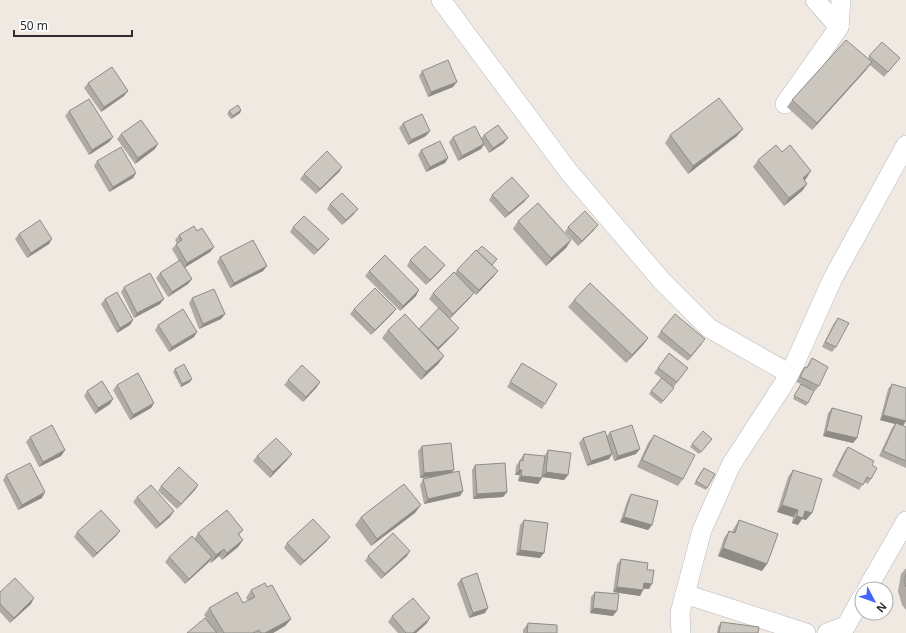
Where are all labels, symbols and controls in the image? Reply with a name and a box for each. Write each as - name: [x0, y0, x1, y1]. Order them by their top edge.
- scale bar: [14, 12, 132, 38]
- text: 50 m: [20, 17, 48, 34]
- north arrow: [854, 581, 894, 621]
- text: N: [873, 600, 891, 616]

